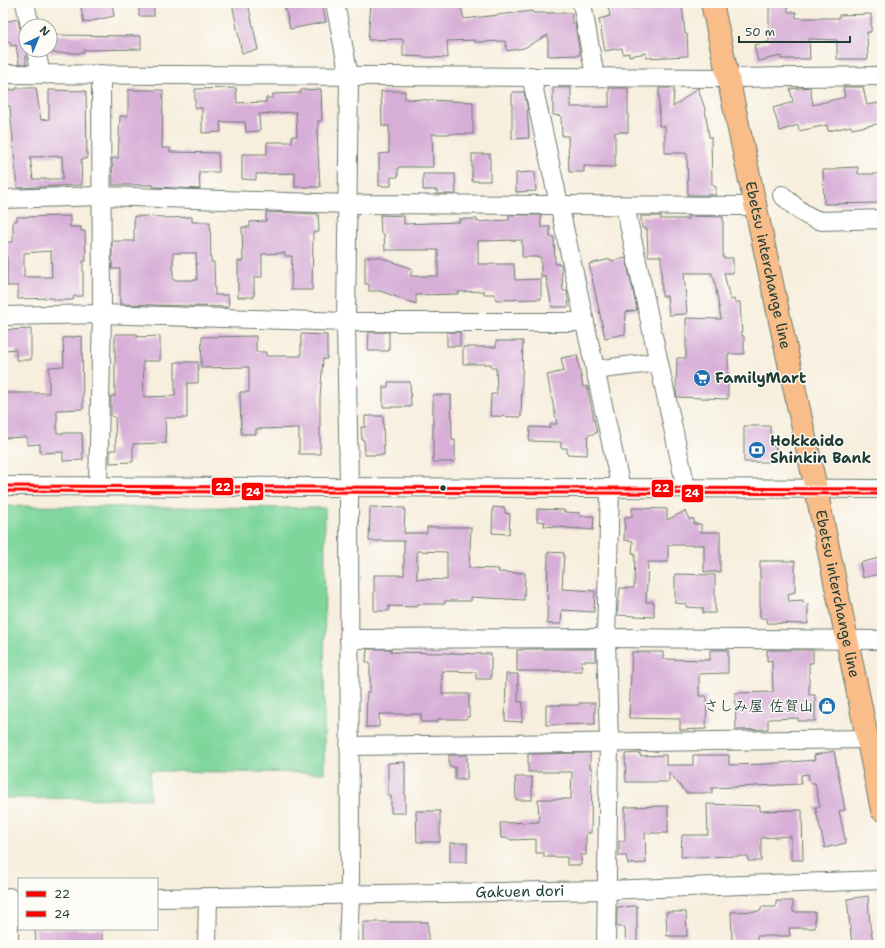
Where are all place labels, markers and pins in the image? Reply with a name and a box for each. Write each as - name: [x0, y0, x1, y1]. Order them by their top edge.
- supermarket icon: FamilyMart: [692, 368, 712, 388]
- place label: FamilyMart: [715, 368, 806, 388]
- place label: Hokkaido Shinkin Bank: [770, 431, 872, 468]
- bank icon: Hokkaido Shinkin Bank: [747, 440, 767, 460]
- unlabelled marker: [438, 483, 448, 493]
- place label: さしみ屋 佐賀山: [704, 696, 814, 716]
- shop icon: さしみ屋 佐賀山: [817, 696, 837, 716]

